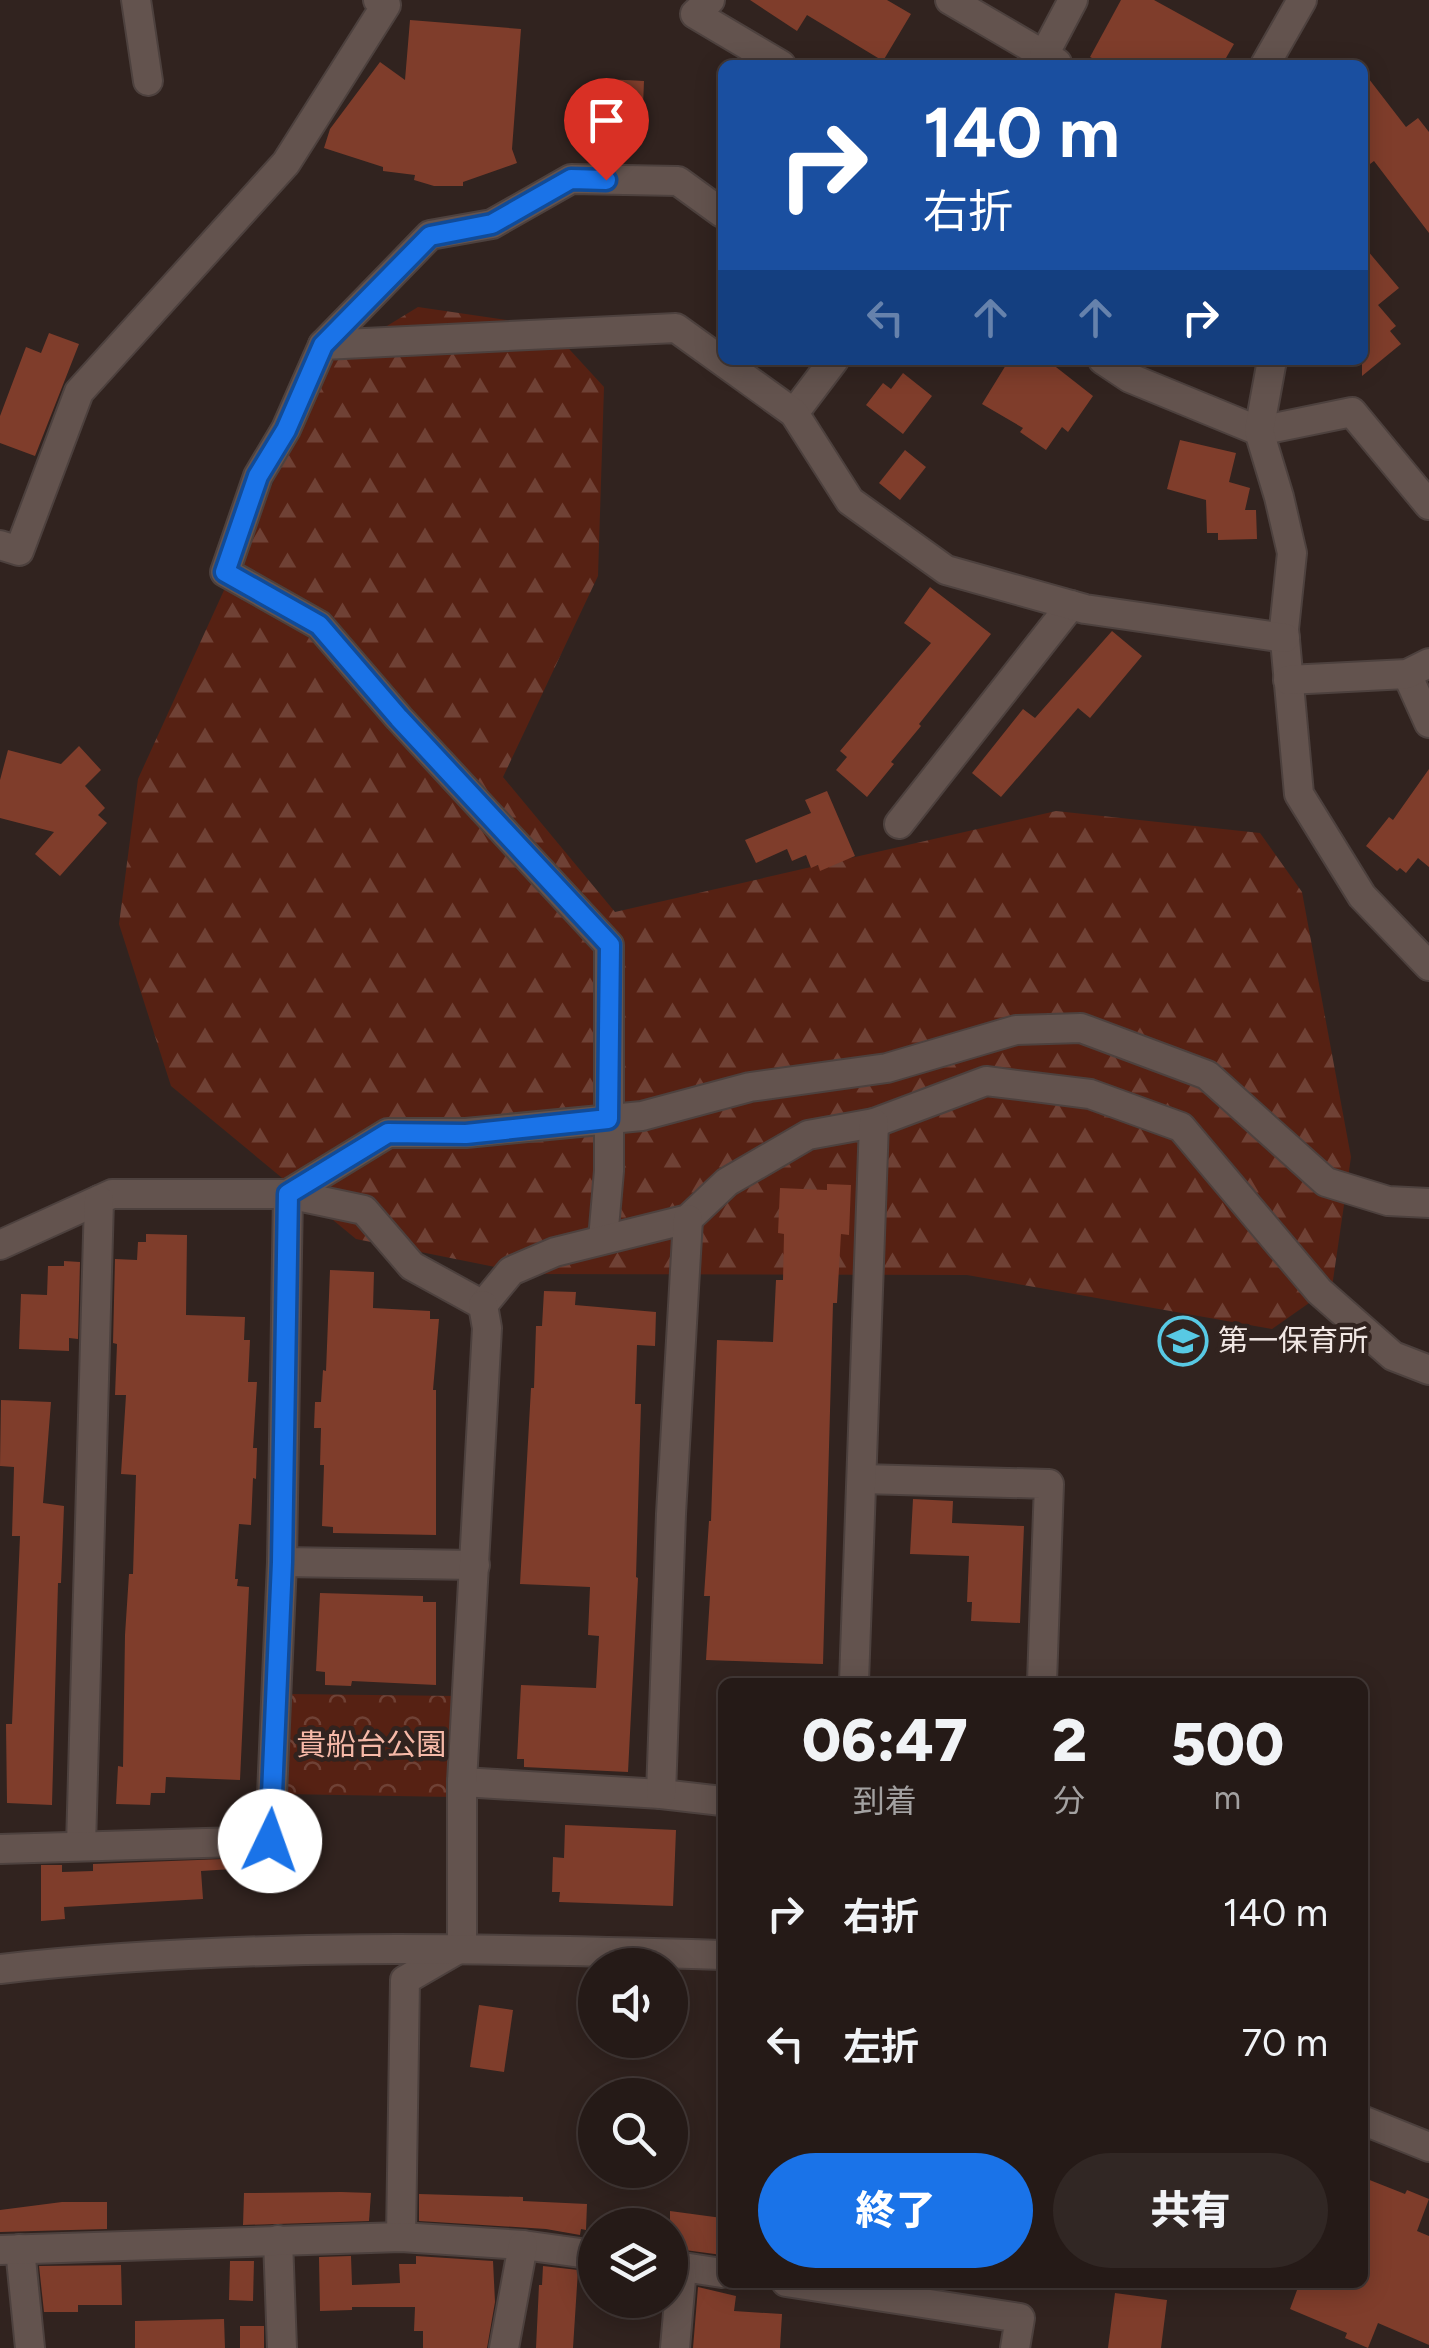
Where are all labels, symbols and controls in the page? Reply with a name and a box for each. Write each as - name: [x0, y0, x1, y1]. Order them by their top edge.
- pin: [564, 78, 649, 181]
- text: 140 m: [923, 90, 1120, 175]
- icon: arrive: [579, 93, 634, 148]
- icon: right: [758, 100, 888, 230]
- text: 右折: [923, 184, 1013, 238]
- icon: left: [858, 290, 913, 345]
- icon: ahead: [963, 290, 1018, 345]
- icon: ahead: [1068, 290, 1123, 345]
- icon: right: [1173, 290, 1228, 345]
- school or university icon: 第一保育所: [1157, 1315, 1209, 1367]
- place label: 第一保育所: [1218, 1322, 1368, 1359]
- text: 06:47: [802, 1704, 968, 1776]
- text: 2: [1052, 1704, 1087, 1776]
- text: 500: [1171, 1708, 1284, 1780]
- park label: 貴船台公園: [296, 1726, 446, 1763]
- text: m: [1214, 1779, 1241, 1817]
- text: 到着: [853, 1782, 917, 1820]
- text: 分: [1053, 1782, 1085, 1820]
- position arrow: [218, 1789, 322, 1893]
- icon: right: [758, 1886, 813, 1941]
- text: 140 m: [1223, 1890, 1328, 1936]
- text: 右折: [843, 1894, 919, 1940]
- map controls: [578, 1948, 688, 2318]
- button: sound: [578, 1948, 688, 2058]
- icon: left: [758, 2016, 813, 2071]
- text: 70 m: [1242, 2020, 1328, 2066]
- text: 左折: [843, 2024, 919, 2070]
- button: search: [578, 2078, 688, 2188]
- button: 終了: [758, 2153, 1033, 2268]
- button: 共有: [1053, 2153, 1328, 2268]
- button: layers: [578, 2208, 688, 2318]

